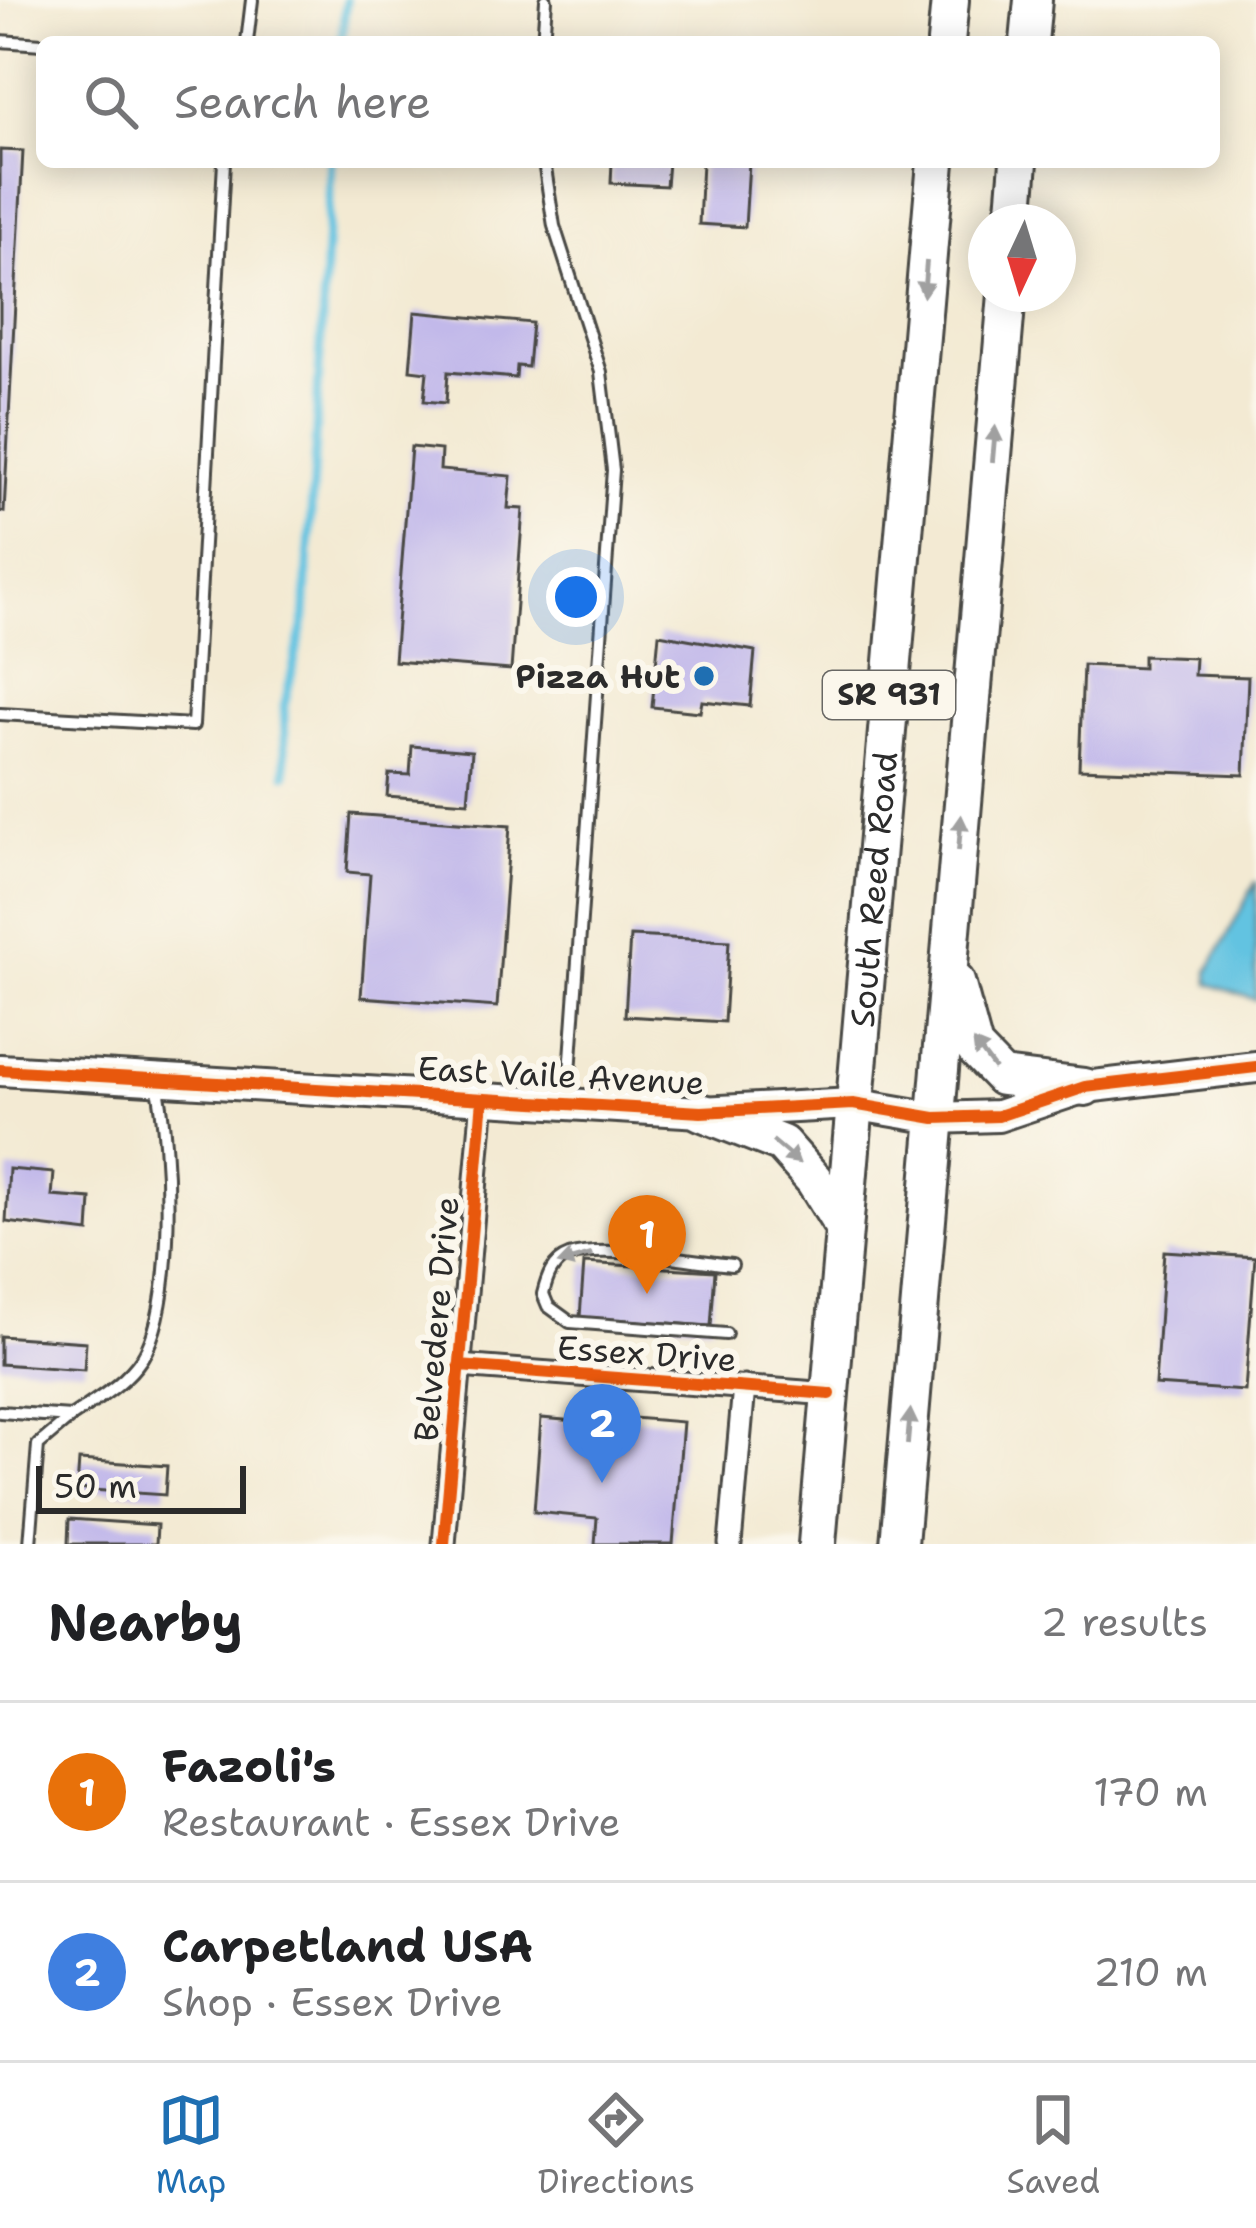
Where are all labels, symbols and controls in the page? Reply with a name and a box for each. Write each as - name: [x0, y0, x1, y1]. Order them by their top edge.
- search box: [36, 36, 1220, 168]
- icon: search: [78, 69, 144, 135]
- text: Search here: [174, 72, 431, 132]
- north arrow: [968, 204, 1076, 312]
- one-way arrow: [915, 260, 934, 298]
- one-way arrow: [985, 425, 1004, 462]
- your location: [546, 567, 606, 627]
- place label: Pizza Hut: [515, 654, 680, 699]
- marker: Pizza Hut: [691, 663, 717, 689]
- road number: SR 931: [823, 671, 955, 719]
- street label: South Reed Road: [840, 750, 908, 1029]
- one-way arrow: [951, 814, 970, 851]
- one-way arrow: [971, 1040, 997, 1071]
- street label: East Vaile Avenue: [417, 1046, 705, 1105]
- one-way arrow: [770, 1139, 800, 1165]
- street label: Belvedere Drive: [403, 1195, 470, 1443]
- pin: 1: [608, 1195, 686, 1294]
- one-way arrow: [557, 1251, 594, 1270]
- street label: Essex Drive: [556, 1325, 738, 1382]
- pin: 2: [563, 1384, 641, 1483]
- one-way arrow: [899, 1408, 918, 1445]
- scale bar: [36, 1460, 246, 1513]
- text: 50 m: [54, 1464, 137, 1509]
- text: Nearby: [48, 1588, 243, 1656]
- text: 2 results: [1041, 1596, 1208, 1648]
- text: Fazoli's: [162, 1736, 336, 1796]
- text: 1: [78, 1766, 96, 1818]
- text: 170 m: [1093, 1766, 1208, 1818]
- text: Restaurant · Essex Drive: [162, 1796, 621, 1848]
- text: Carpetland USA: [162, 1916, 533, 1976]
- text: 2: [73, 1946, 101, 1998]
- text: 210 m: [1093, 1946, 1208, 1998]
- text: Shop · Essex Drive: [162, 1976, 503, 2028]
- tab: Map: [156, 2087, 226, 2204]
- tab: Directions: [538, 2087, 695, 2204]
- tab: Saved: [1007, 2087, 1100, 2204]

